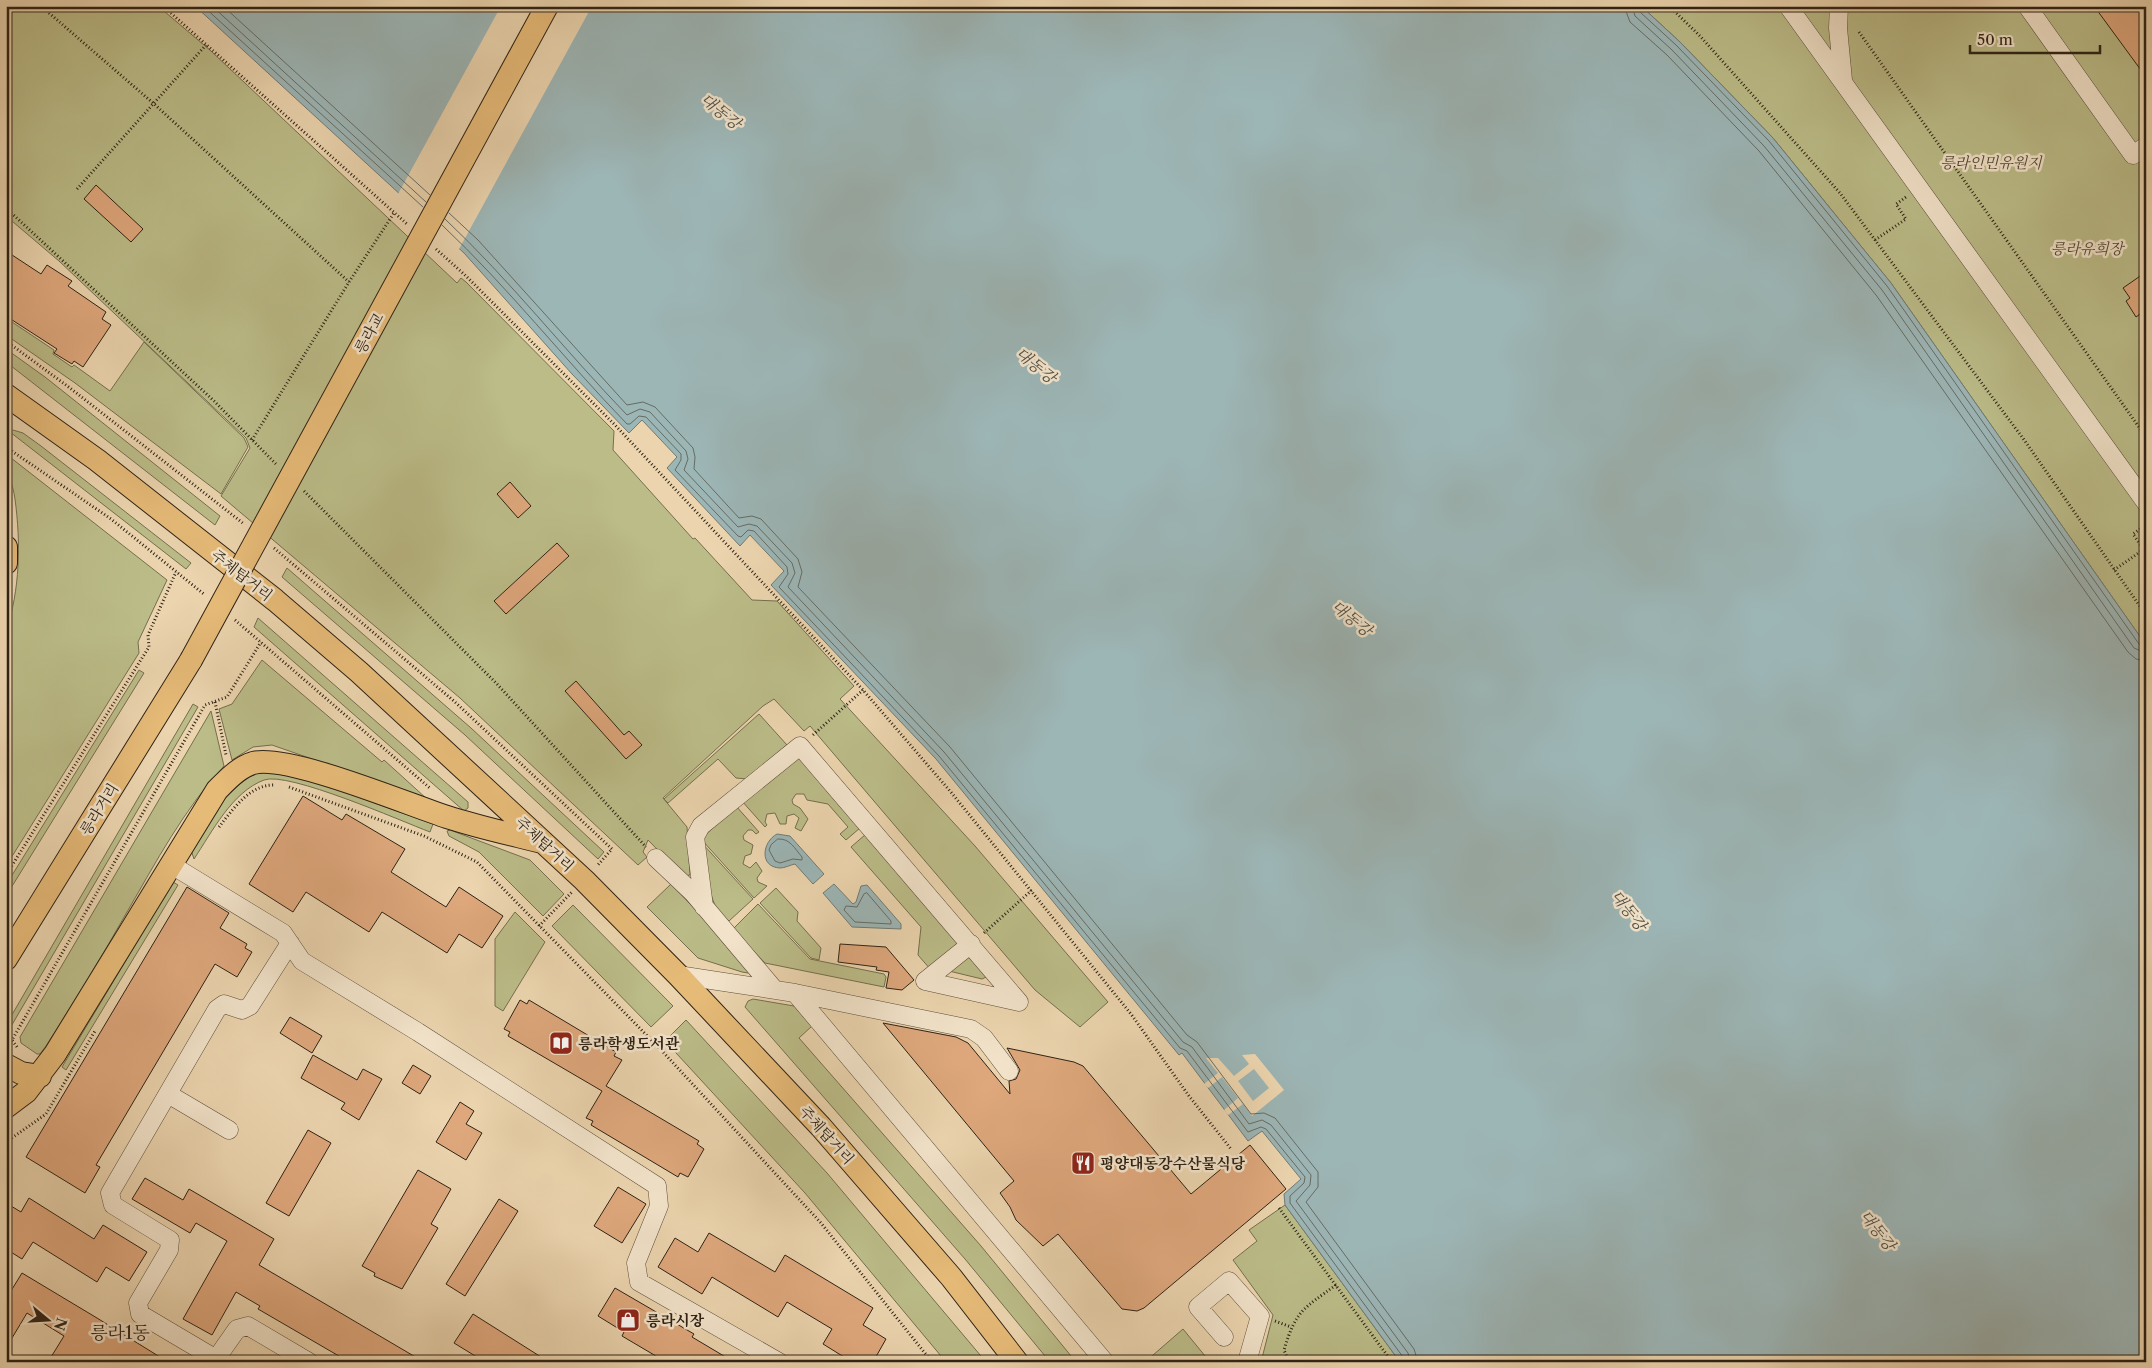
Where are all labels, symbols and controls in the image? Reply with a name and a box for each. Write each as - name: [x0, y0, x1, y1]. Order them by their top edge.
- scale bar: [1970, 22, 2100, 54]
- text: 50 m: [1977, 30, 2013, 49]
- water label: 대동강: [697, 89, 747, 135]
- park label: 릉라인민유원지: [1940, 153, 2043, 172]
- park label: 릉라유희장: [2051, 239, 2126, 258]
- street label: 릉라교: [350, 309, 388, 357]
- water label: 대동강: [1012, 343, 1062, 389]
- street label: 주체탑거리: [208, 545, 276, 605]
- water label: 대동강: [1328, 596, 1378, 642]
- street label: 릉라거리: [76, 779, 122, 839]
- street label: 주체탑거리: [512, 812, 578, 876]
- water label: 대동강: [1607, 886, 1653, 936]
- library icon: 릉라학생도서관: [548, 1030, 574, 1056]
- place label: 릉라학생도서관: [578, 1034, 680, 1053]
- street label: 주체탑거리: [796, 1102, 858, 1168]
- restaurant icon: 평양대동강수산물식당: [1070, 1150, 1096, 1176]
- place label: 평양대동강수산물식당: [1100, 1154, 1245, 1173]
- water label: 대동강: [1856, 1206, 1902, 1256]
- north arrow: [22, 1296, 72, 1346]
- shop icon: 릉라시장: [615, 1307, 641, 1333]
- place label: 릉라시장: [646, 1311, 704, 1330]
- text: N: [50, 1315, 71, 1333]
- district label: 릉라1동: [90, 1322, 150, 1344]

